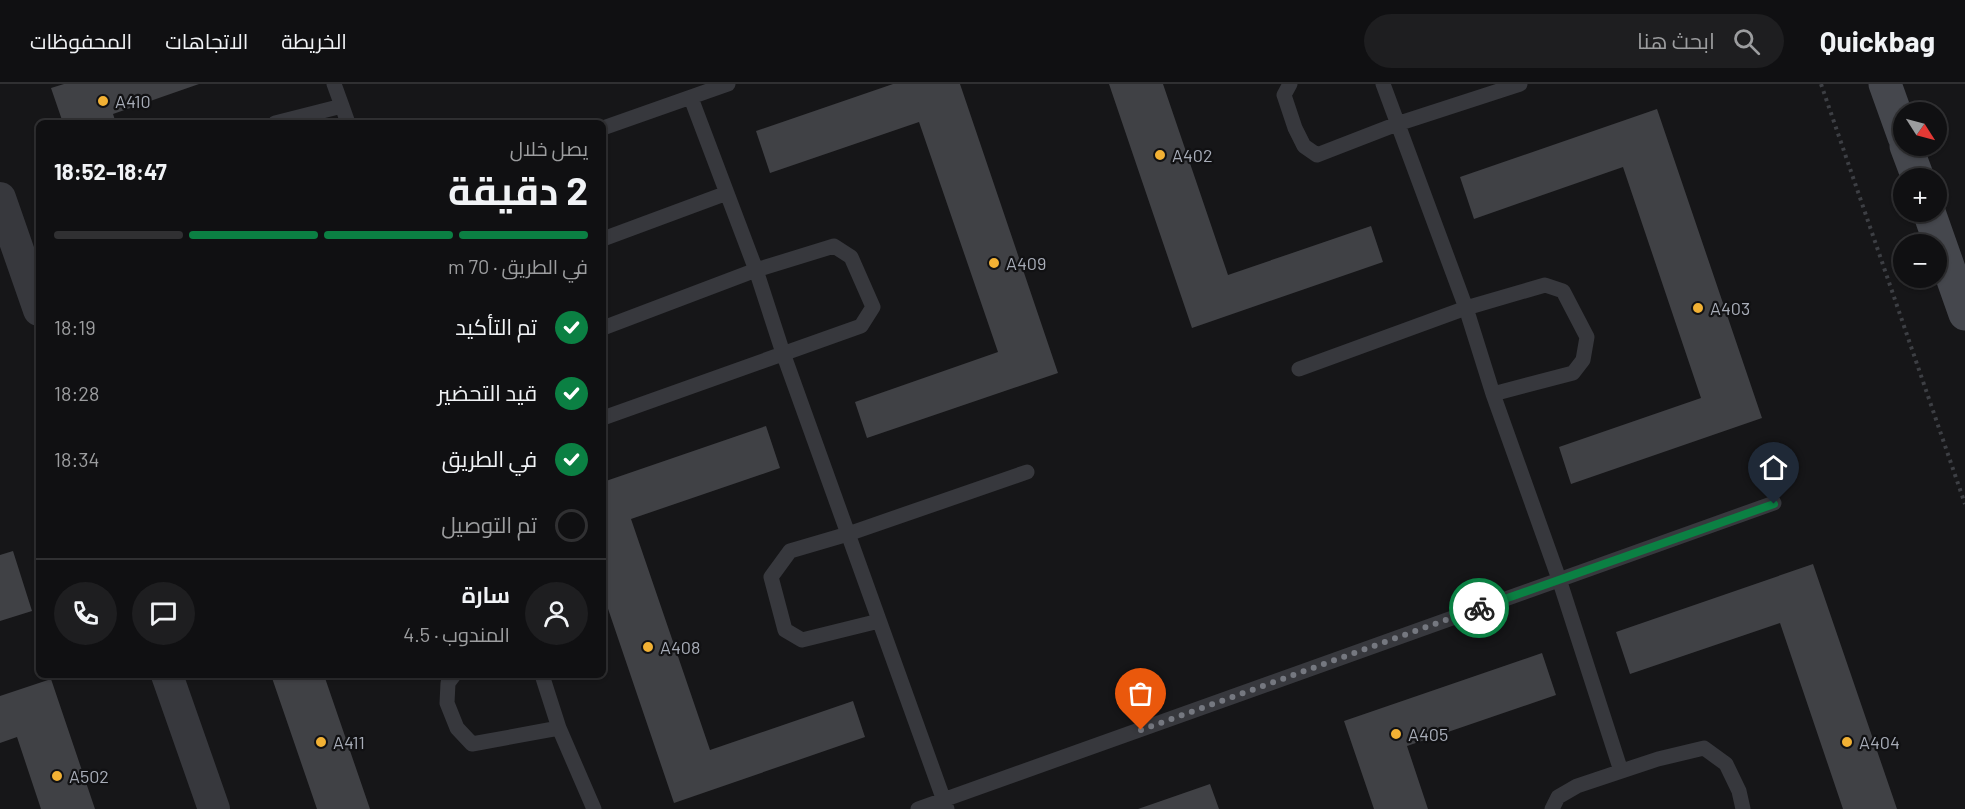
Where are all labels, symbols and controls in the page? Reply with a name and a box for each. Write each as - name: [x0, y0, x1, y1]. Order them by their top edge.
- search box: [1364, 14, 1784, 68]
- text: Quickbag: [1820, 24, 1935, 58]
- icon: search: [1730, 25, 1763, 58]
- text: ابحث هنا: [1637, 27, 1715, 53]
- text: المحفوظات: [30, 28, 132, 53]
- text: الاتجاهات: [165, 28, 248, 53]
- text: الخريطة: [281, 28, 347, 53]
- place label: A410: [115, 90, 151, 112]
- marker: A410: [96, 94, 110, 108]
- north arrow: [1893, 102, 1947, 156]
- map controls: [1893, 102, 1947, 288]
- text: يصل خلال: [510, 136, 588, 160]
- place label: A402: [1172, 144, 1213, 166]
- marker: A402: [1153, 148, 1167, 162]
- text: 18:47–18:52: [54, 158, 167, 184]
- text: 2 دقيقة: [448, 166, 588, 213]
- button: +: [1893, 168, 1947, 222]
- button: −: [1893, 234, 1947, 288]
- place label: A409: [1006, 252, 1046, 274]
- text: في الطريق · 70 m: [448, 254, 588, 278]
- marker: A409: [987, 256, 1001, 270]
- place label: A403: [1710, 297, 1750, 319]
- marker: A403: [1691, 301, 1705, 315]
- icon: check: [555, 311, 588, 344]
- text: تم التأكيد: [455, 313, 537, 339]
- text: 18:19: [54, 315, 96, 339]
- icon: check: [555, 377, 588, 410]
- text: قيد التحضير: [437, 379, 537, 405]
- text: 18:28: [54, 381, 99, 405]
- pin: [1748, 442, 1799, 504]
- icon: check: [555, 443, 588, 476]
- text: في الطريق: [442, 445, 537, 471]
- text: 18:34: [54, 447, 100, 471]
- icon: home: [1757, 451, 1790, 484]
- text: تم التوصيل: [441, 511, 537, 537]
- courier: [1449, 578, 1509, 638]
- text: سارة: [462, 581, 510, 607]
- button: phone: [54, 582, 117, 645]
- button: chat: [132, 582, 195, 645]
- button: person: [525, 582, 588, 645]
- icon: bike: [1463, 592, 1496, 625]
- text: المندوب · 4.5: [403, 622, 510, 646]
- place label: A408: [660, 636, 700, 658]
- marker: A408: [641, 640, 655, 654]
- pin: [1115, 668, 1166, 730]
- icon: bag: [1124, 677, 1157, 710]
- place label: A405: [1408, 723, 1448, 745]
- marker: A405: [1389, 727, 1403, 741]
- place label: A411: [333, 731, 365, 753]
- place label: A404: [1859, 731, 1900, 753]
- marker: A411: [314, 735, 328, 749]
- marker: A404: [1840, 735, 1854, 749]
- place label: A502: [69, 765, 109, 787]
- marker: A502: [50, 769, 64, 783]

